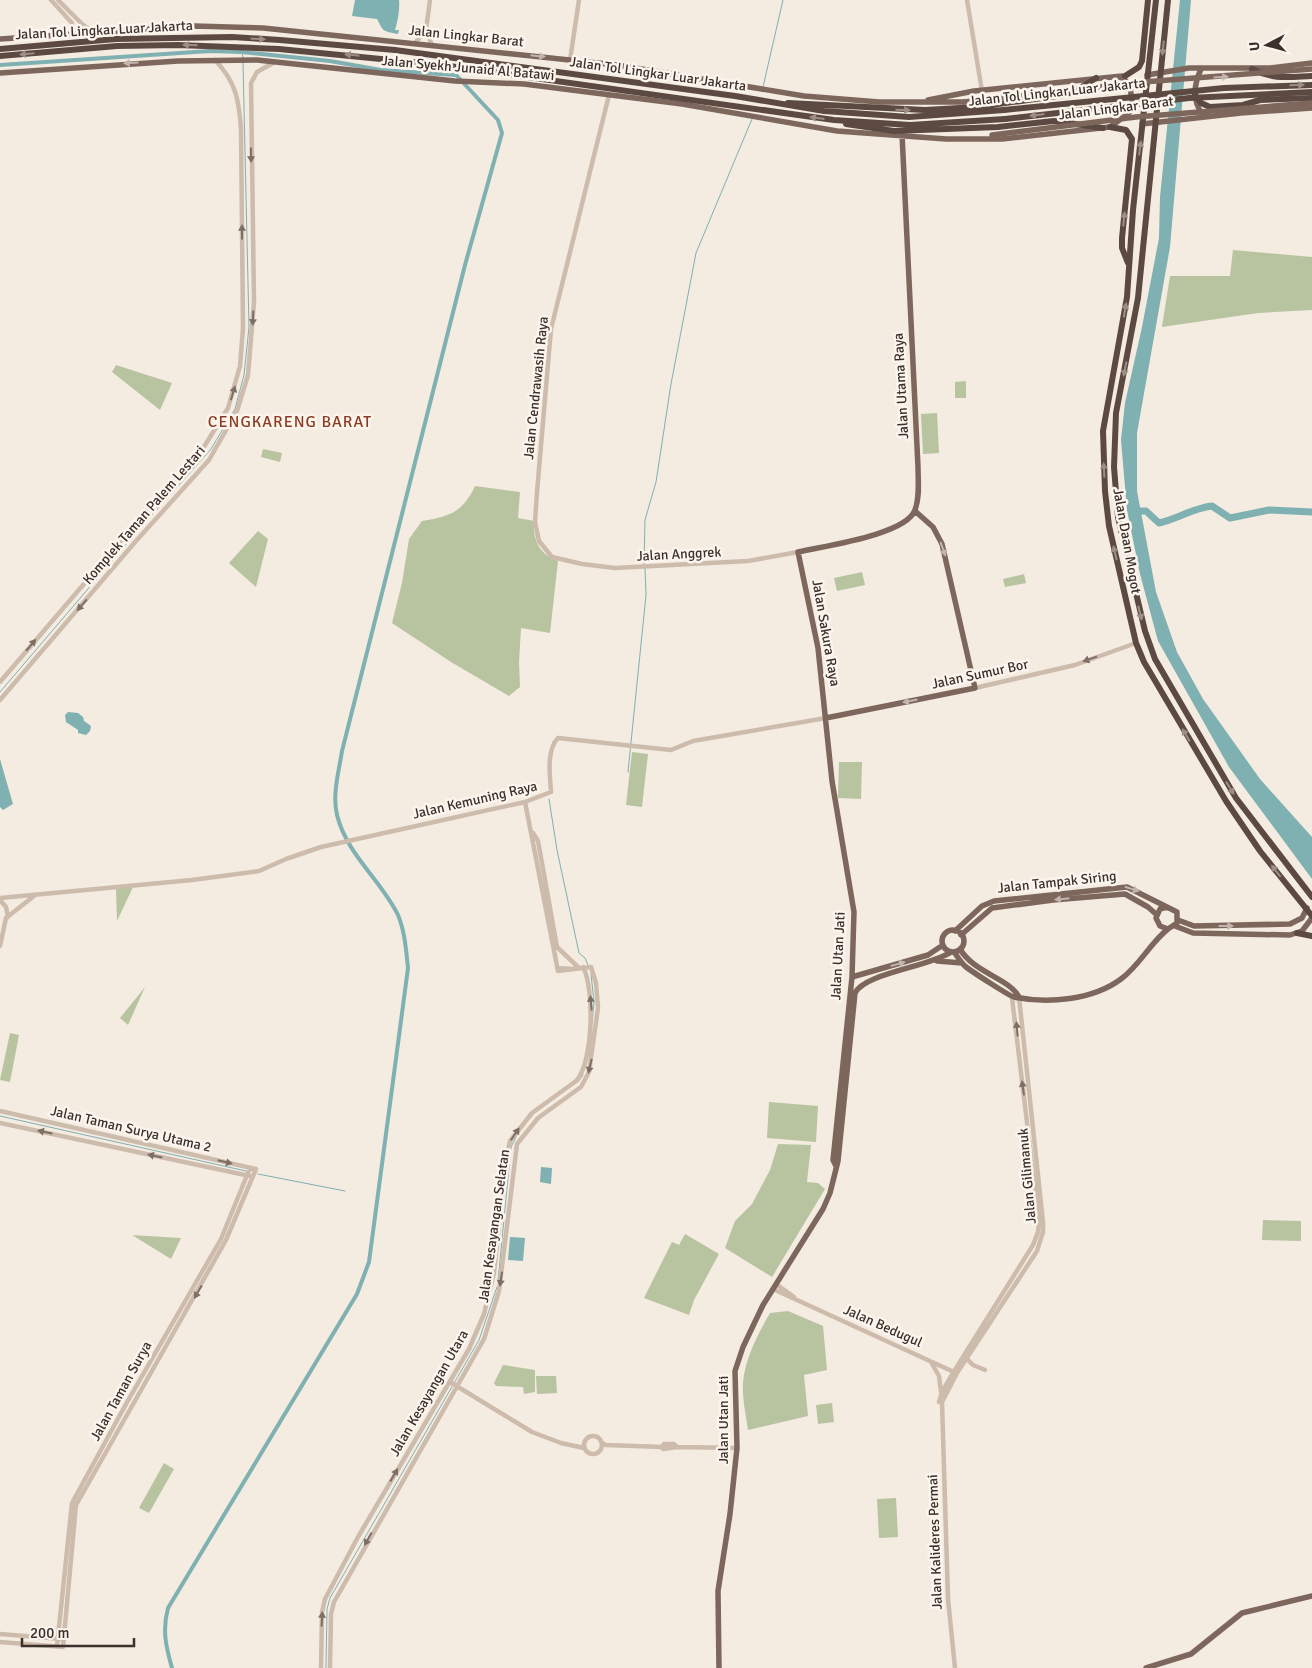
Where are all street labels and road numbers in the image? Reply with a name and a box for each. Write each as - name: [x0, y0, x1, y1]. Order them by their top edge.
- street label: Jalan Tol Lingkar Luar Jakarta: [15, 17, 193, 43]
- street label: Jalan Lingkar Barat: [408, 22, 524, 51]
- street label: Jalan Syekh Junaid Al Batawi: [381, 52, 555, 84]
- street label: Jalan Tol Lingkar Luar Jakarta: [569, 53, 747, 95]
- street label: Jalan Tol Lingkar Luar Jakarta: [968, 74, 1146, 110]
- street label: Jalan Lingkar Barat: [1058, 93, 1175, 123]
- street label: Jalan Cendrawasih Raya: [520, 316, 552, 460]
- street label: Jalan Utama Raya: [890, 332, 912, 440]
- street label: Komplek Taman Palem Lestari: [79, 442, 209, 588]
- street label: Jalan Daan Mogot: [1109, 487, 1145, 595]
- street label: Jalan Anggrek: [636, 543, 722, 565]
- street label: Jalan Sakura Raya: [808, 578, 844, 688]
- street label: Jalan Sumur Bor: [930, 655, 1031, 693]
- street label: Jalan Kemuning Raya: [411, 777, 539, 823]
- street label: Jalan Tampak Siring: [997, 867, 1117, 897]
- street label: Jalan Utan Jati: [827, 911, 849, 1001]
- street label: Jalan Taman Surya Utama 2: [49, 1102, 213, 1156]
- street label: Jalan Gilimanuk: [1014, 1127, 1040, 1225]
- street label: Jalan Kesayangan Selatan: [475, 1148, 513, 1304]
- street label: Jalan Bedugul: [841, 1301, 925, 1351]
- street label: Jalan Kesayangan Utara: [386, 1327, 472, 1459]
- street label: Jalan Taman Surya: [87, 1338, 155, 1444]
- street label: Jalan Utan Jati: [715, 1376, 732, 1464]
- street label: Jalan Kalideres Permai: [924, 1474, 946, 1610]

